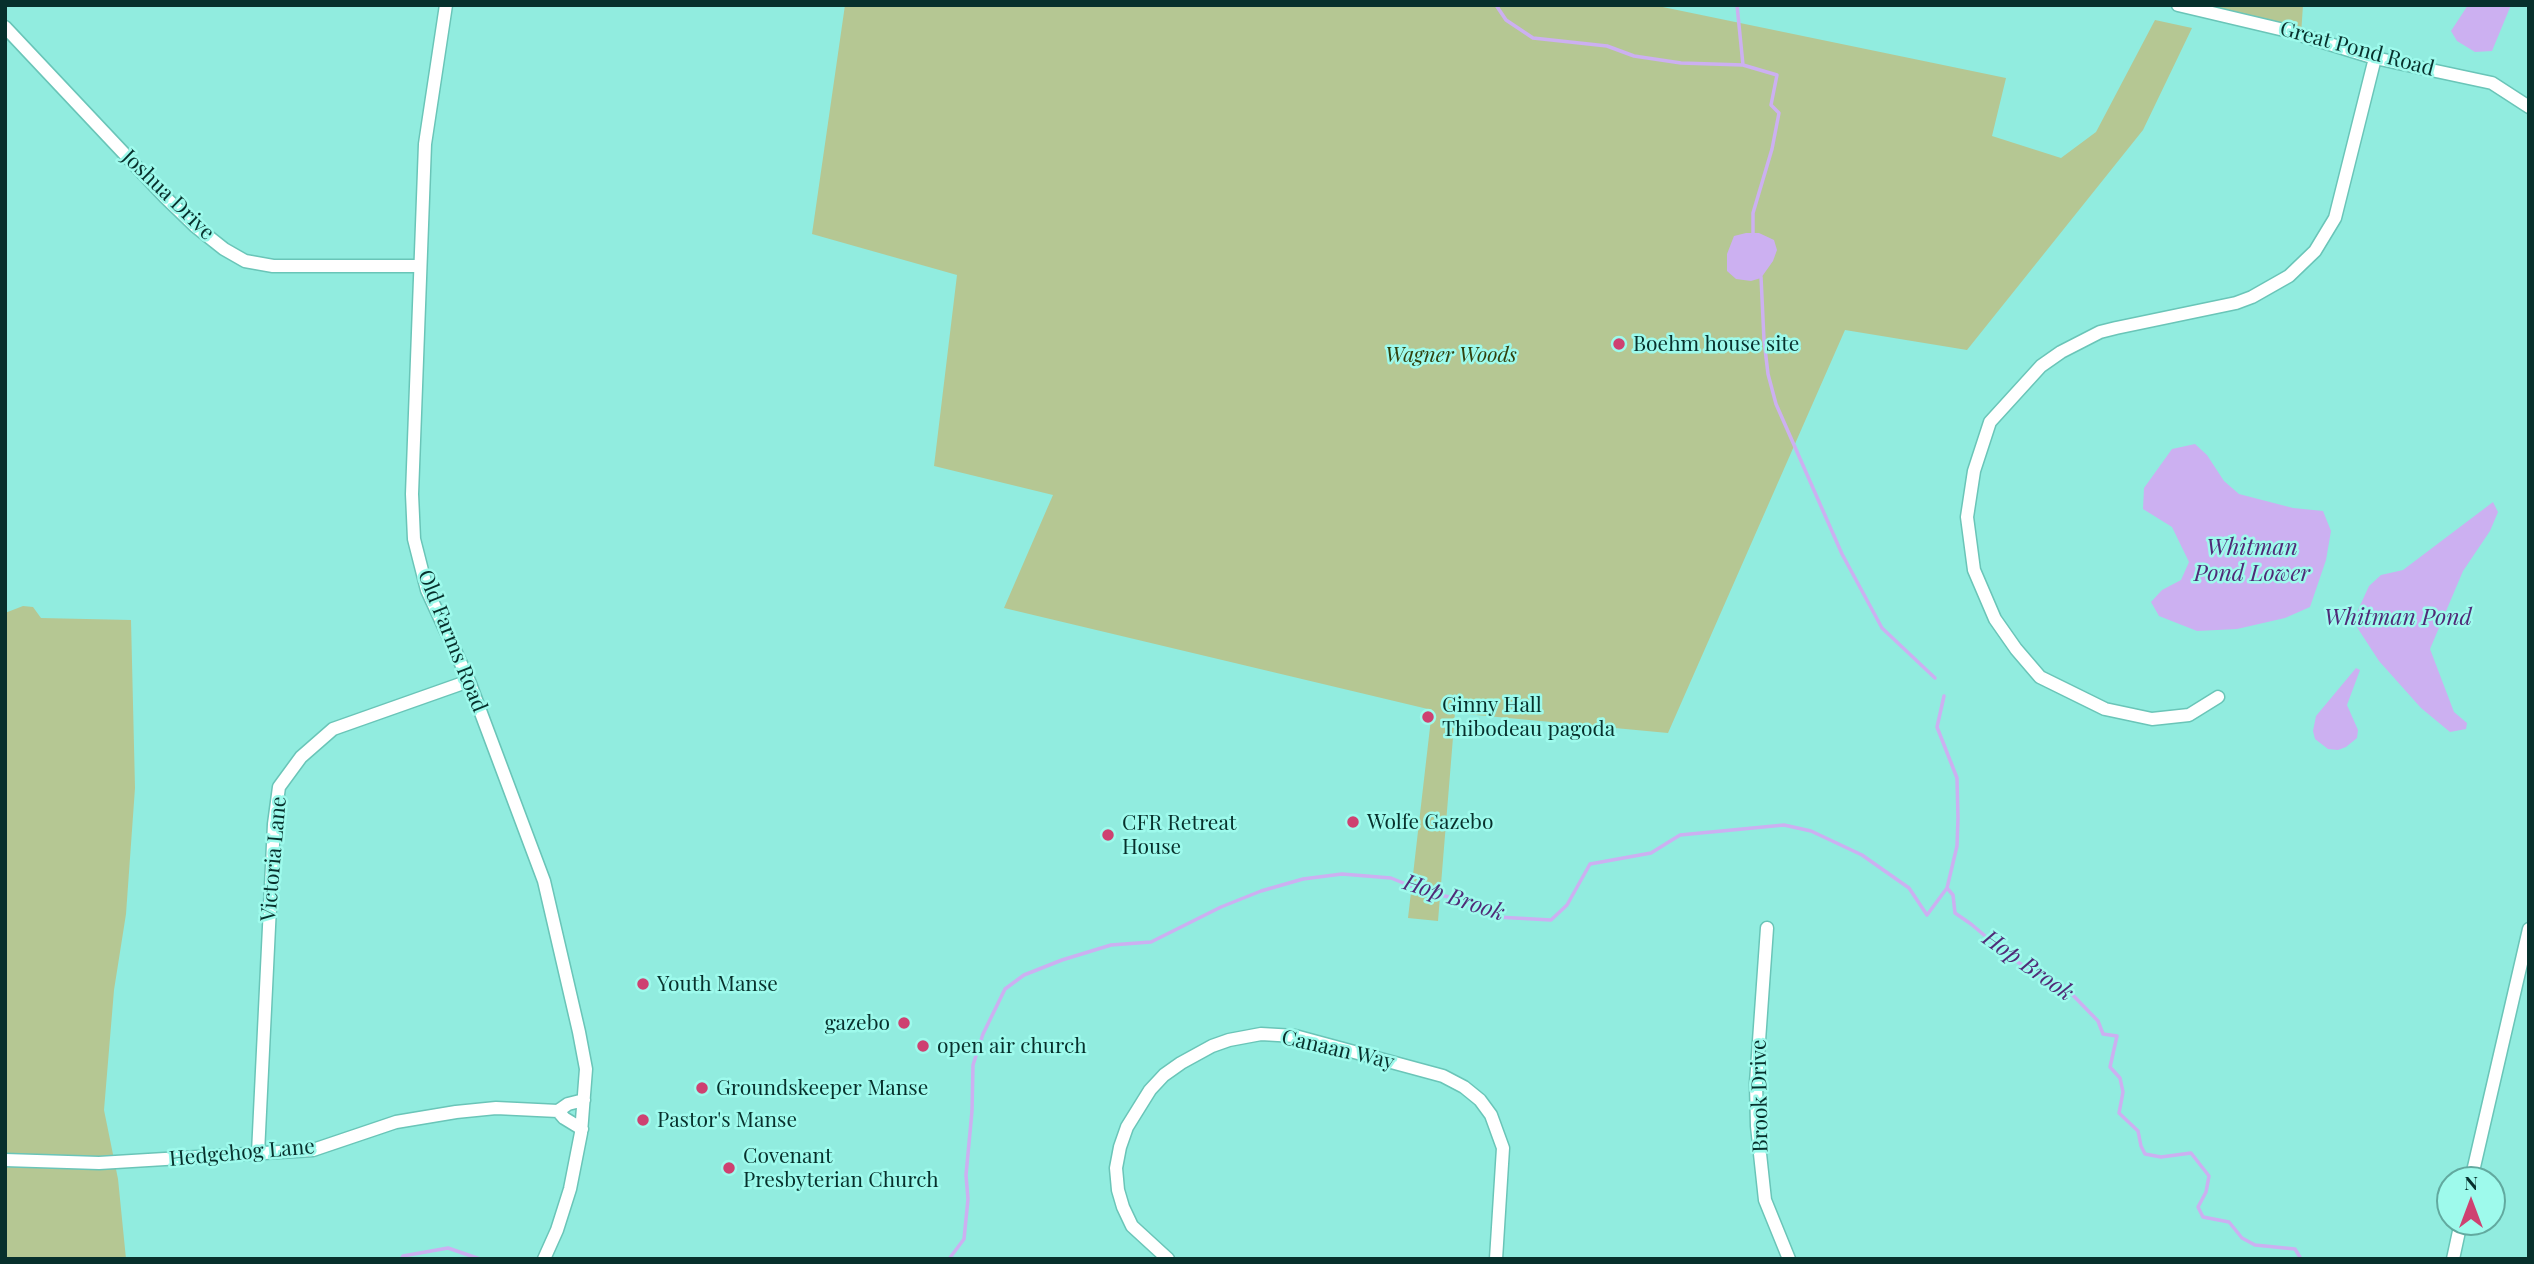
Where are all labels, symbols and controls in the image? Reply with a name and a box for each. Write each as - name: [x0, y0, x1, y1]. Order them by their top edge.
- street label: Great Pond Road: [2277, 16, 2437, 82]
- street label: Joshua Drive: [116, 145, 220, 245]
- place label: Boehm house site: [1633, 331, 1799, 357]
- marker: Boehm house site: [1611, 336, 1627, 352]
- park label: Wagner Woods: [1385, 342, 1517, 368]
- water label: Whitman Pond Lower: [2194, 534, 2310, 588]
- street label: Old Farms Road: [412, 566, 492, 716]
- water label: Whitman Pond: [2324, 604, 2472, 632]
- place label: Ginny Hall Thibodeau pagoda: [1442, 692, 1615, 742]
- marker: Ginny Hall Thibodeau pagoda: [1420, 709, 1436, 725]
- street label: Victoria Lane: [256, 796, 292, 922]
- place label: Wolfe Gazebo: [1367, 809, 1493, 835]
- place label: CFR Retreat House: [1122, 810, 1236, 860]
- marker: Wolfe Gazebo: [1345, 814, 1361, 830]
- marker: CFR Retreat House: [1100, 827, 1116, 843]
- water label: Hop Brook: [1400, 869, 1508, 927]
- water label: Hop Brook: [1977, 925, 2079, 1007]
- place label: Youth Manse: [657, 971, 778, 997]
- marker: Youth Manse: [635, 976, 651, 992]
- place label: gazebo: [825, 1010, 890, 1036]
- marker: gazebo: [896, 1015, 912, 1031]
- street label: Canaan Way: [1279, 1025, 1397, 1075]
- place label: open air church: [937, 1033, 1087, 1059]
- marker: open air church: [915, 1038, 931, 1054]
- street label: Brook Drive: [1746, 1039, 1774, 1153]
- place label: Groundskeeper Manse: [716, 1075, 928, 1101]
- marker: Groundskeeper Manse: [694, 1080, 710, 1096]
- place label: Pastor's Manse: [657, 1107, 797, 1133]
- marker: Pastor's Manse: [635, 1112, 651, 1128]
- street label: Hedgehog Lane: [168, 1134, 316, 1172]
- place label: Covenant Presbyterian Church: [743, 1143, 939, 1193]
- marker: Covenant Presbyterian Church: [721, 1160, 737, 1176]
- north arrow: [2436, 1166, 2506, 1236]
- text: N: [2464, 1169, 2478, 1195]

